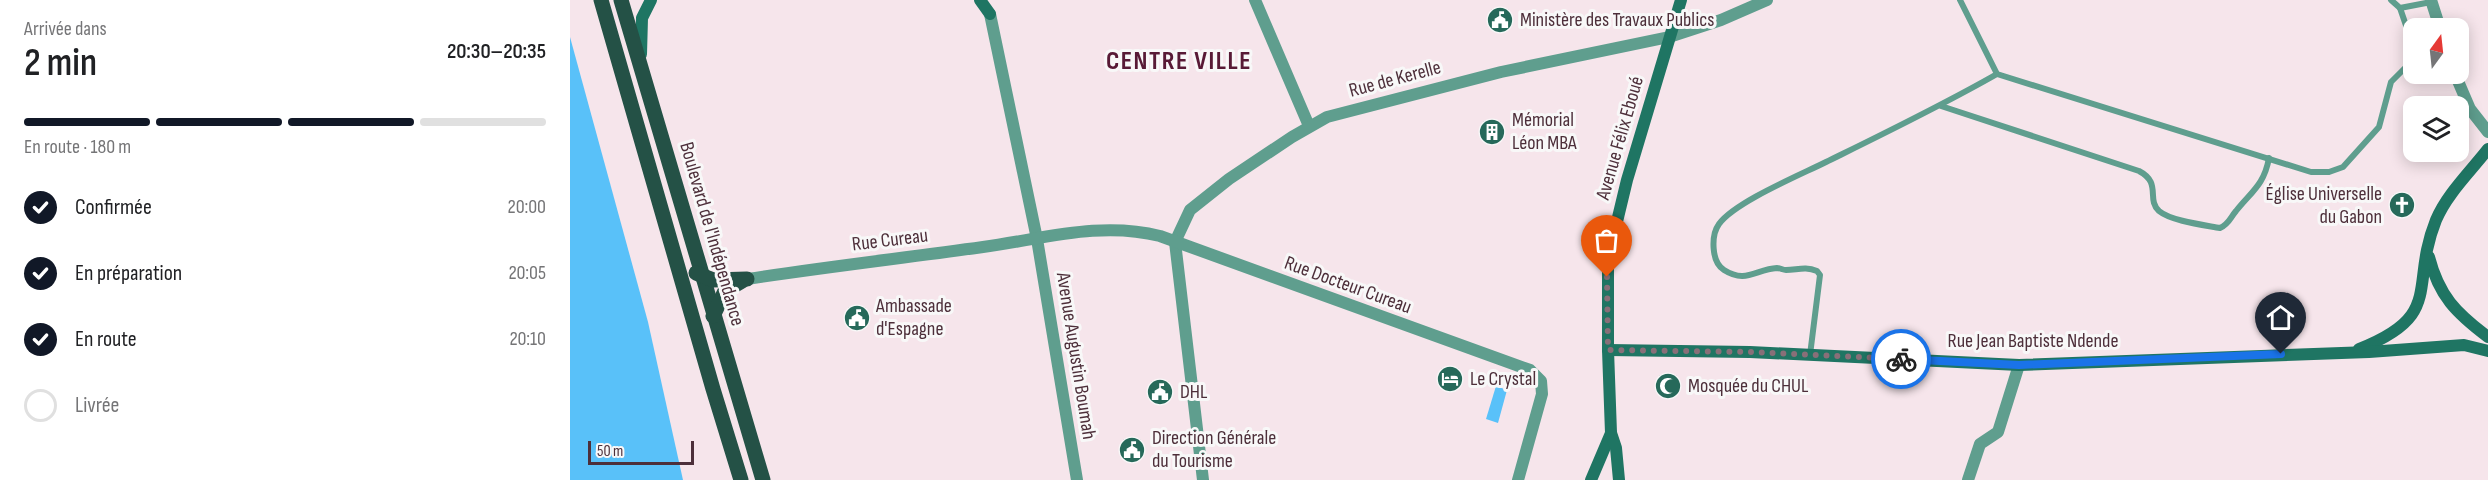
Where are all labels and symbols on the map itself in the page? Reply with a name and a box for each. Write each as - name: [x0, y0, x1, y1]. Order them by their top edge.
- public building icon: Ministère des Travaux Publics: [1485, 5, 1515, 35]
- place label: Ministère des Travaux Publics: [1520, 8, 1714, 32]
- north arrow: [2403, 18, 2469, 84]
- district label: CENTRE VILLE: [1106, 46, 1252, 77]
- street label: Rue de Kerelle: [1346, 55, 1444, 103]
- street label: Avenue Félix Eboué: [1591, 74, 1649, 203]
- place label: Mémorial Léon MBA: [1512, 108, 1577, 155]
- building icon: Mémorial Léon MBA: [1477, 117, 1507, 147]
- street label: Boulevard de l'Indépendance: [674, 139, 750, 329]
- place label: Église Universelle du Gabon: [2266, 182, 2382, 229]
- church icon: Église Universelle du Gabon: [2387, 190, 2417, 220]
- pin: [1581, 215, 1632, 277]
- street label: Rue Cureau: [851, 223, 929, 257]
- street label: Rue Docteur Cureau: [1281, 251, 1415, 319]
- street label: Avenue Augustin Boumah: [1051, 270, 1101, 441]
- pin: [2255, 292, 2306, 354]
- place label: Ambassade d'Espagne: [875, 294, 952, 341]
- public building icon: Ambassade d'Espagne: [842, 303, 872, 333]
- courier: [1871, 329, 1931, 389]
- street label: Rue Jean Baptiste Ndende: [1947, 329, 2119, 353]
- hotel icon: Le Crystal: [1435, 364, 1465, 394]
- place label: Le Crystal: [1470, 367, 1536, 391]
- mosque icon: Mosquée du CHUL: [1653, 371, 1683, 401]
- place label: Mosquée du CHUL: [1688, 374, 1809, 398]
- public building icon: DHL: [1145, 377, 1175, 407]
- place label: DHL: [1180, 380, 1208, 404]
- place label: Direction Générale du Tourisme: [1152, 426, 1276, 473]
- public building icon: Direction Générale du Tourisme: [1117, 435, 1147, 465]
- scale bar: [588, 438, 694, 466]

